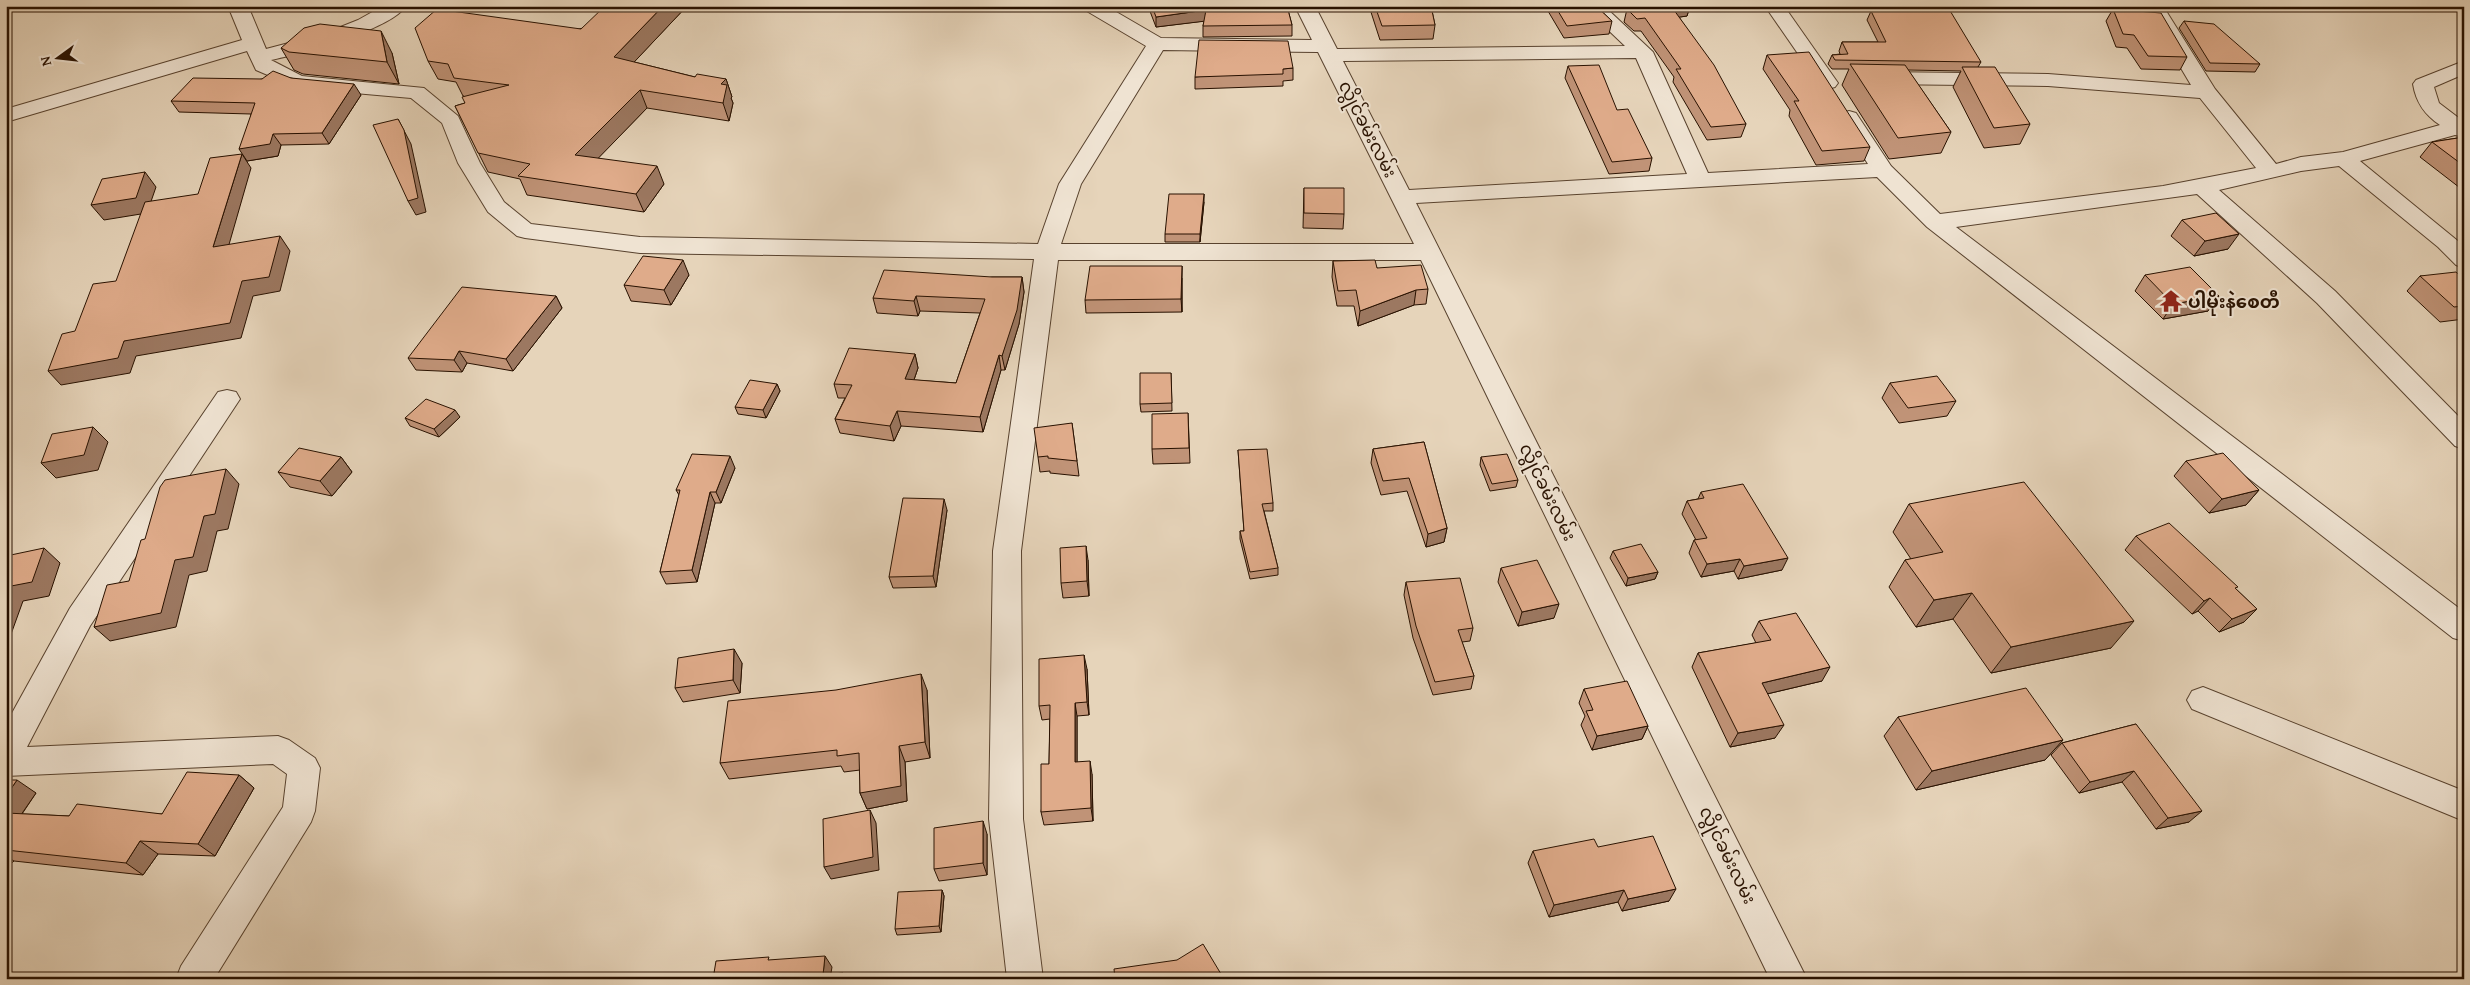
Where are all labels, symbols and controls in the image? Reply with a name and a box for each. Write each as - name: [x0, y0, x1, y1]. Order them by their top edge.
- north arrow: [32, 32, 82, 82]
- text: N: [34, 54, 56, 68]
- street label: လွိုင်ခမ်းလမ်း: [1330, 76, 1404, 183]
- temple icon: ပါမိုးနဲစေတီ: [2158, 288, 2184, 314]
- place label: ပါမိုးနဲစေတီ: [2188, 288, 2280, 316]
- street label: လွိုင်ခမ်းလမ်း: [1511, 438, 1583, 546]
- street label: လွိုင်ခမ်းလမ်း: [1691, 801, 1763, 909]

